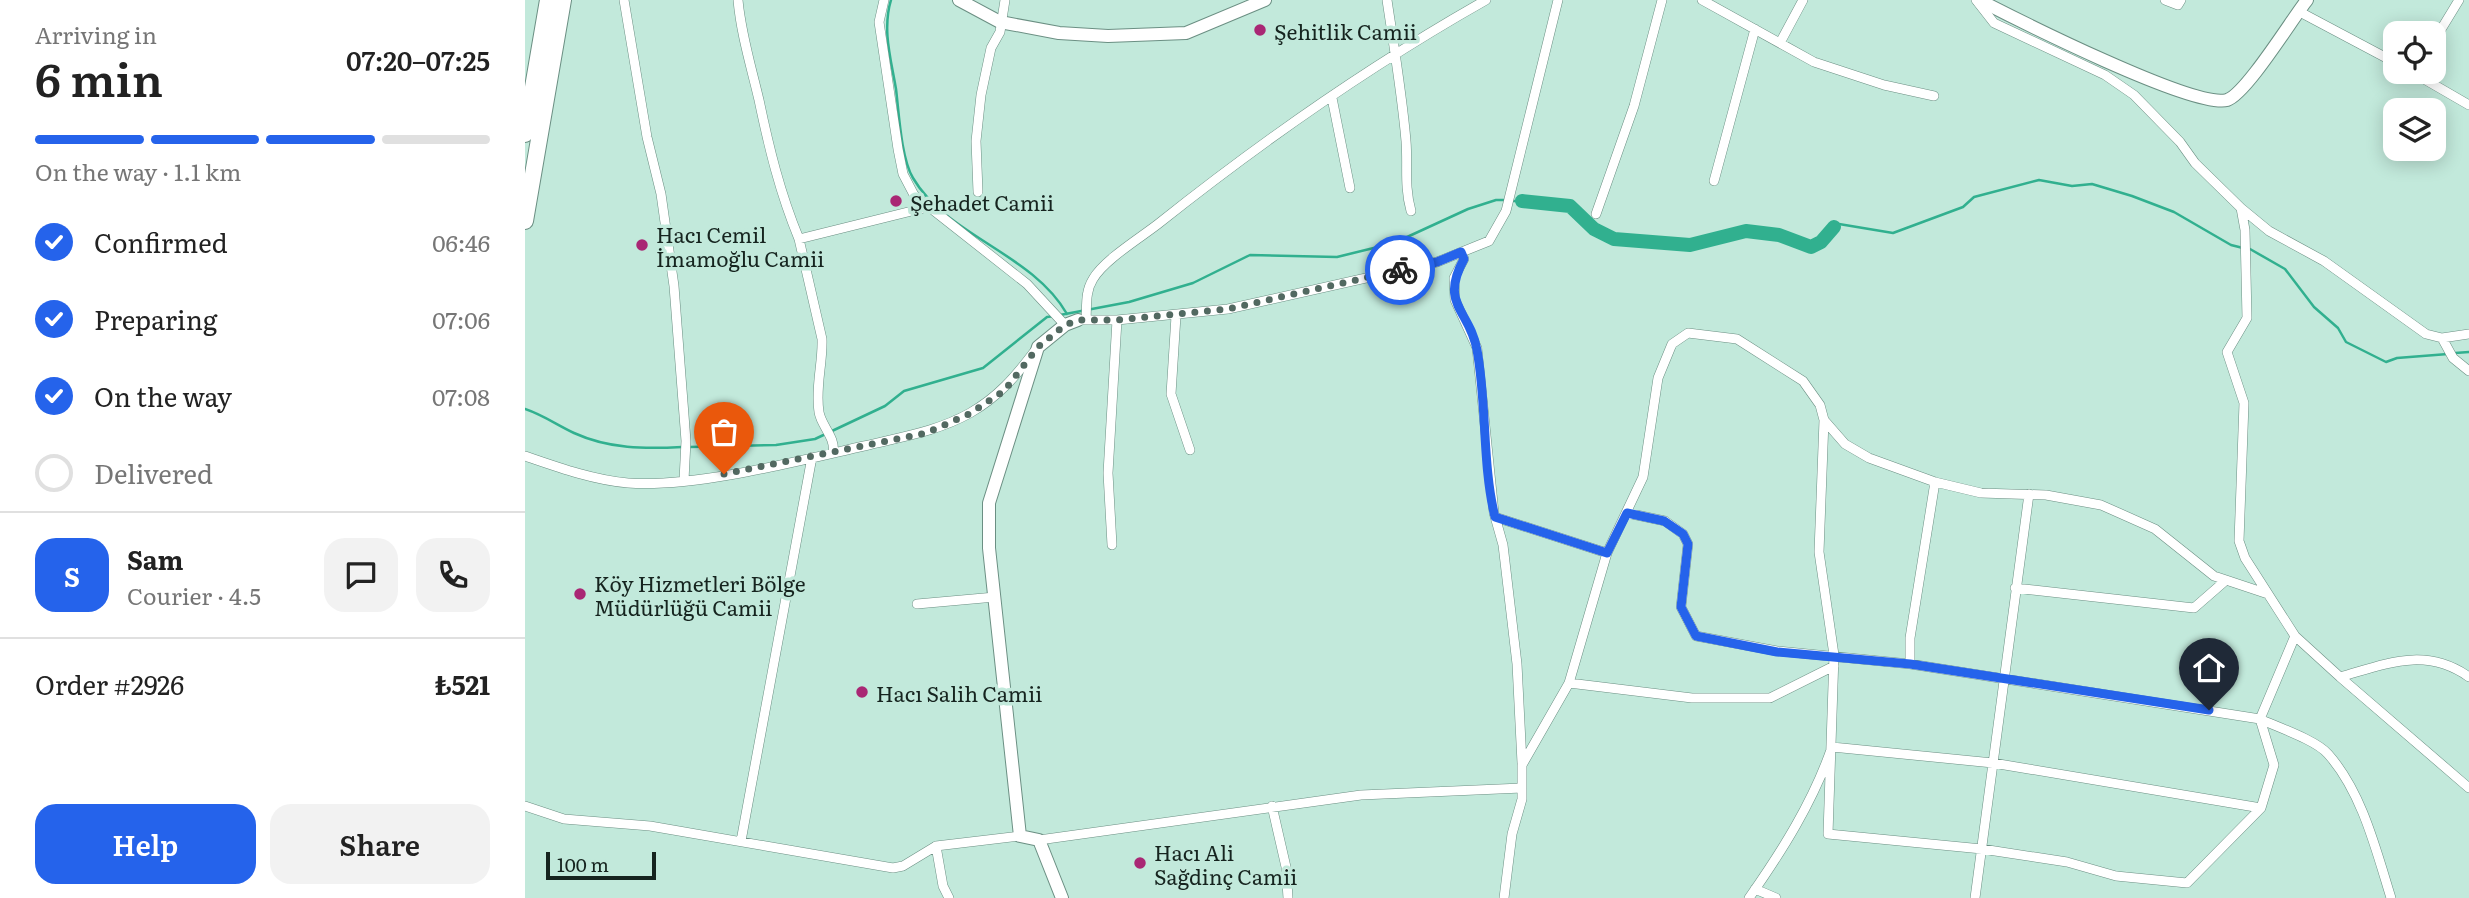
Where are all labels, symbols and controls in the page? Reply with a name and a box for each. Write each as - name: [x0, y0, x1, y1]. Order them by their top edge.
- place label: Şehitlik Camii: [1274, 15, 1417, 46]
- text: Arriving in: [35, 17, 157, 51]
- map controls: [2383, 21, 2446, 161]
- button: locate: [2383, 21, 2446, 84]
- marker: Şehitlik Camii: [1252, 22, 1268, 38]
- text: 07:20–07:25: [346, 40, 490, 79]
- text: 6 min: [35, 43, 163, 111]
- button: layers: [2383, 98, 2446, 161]
- text: On the way · 1.1 km: [35, 154, 241, 188]
- place label: Şehadet Camii: [910, 186, 1054, 217]
- marker: Şehadet Camii: [888, 193, 904, 209]
- place label: Hacı Cemil İmamoğlu Camii: [656, 218, 824, 273]
- text: Confirmed: [94, 222, 228, 261]
- icon: check: [35, 223, 73, 261]
- text: 06:46: [432, 225, 490, 259]
- courier: [1365, 235, 1435, 305]
- marker: Hacı Cemil İmamoğlu Camii: [634, 237, 650, 253]
- icon: bike: [1381, 251, 1419, 289]
- text: Preparing: [94, 299, 217, 338]
- icon: check: [35, 300, 73, 338]
- text: 07:06: [432, 302, 490, 336]
- text: On the way: [94, 376, 232, 415]
- icon: check: [35, 377, 73, 415]
- text: 07:08: [432, 379, 490, 413]
- pin: [694, 402, 754, 474]
- icon: bag: [705, 413, 743, 451]
- text: Delivered: [94, 453, 213, 492]
- button: chat: [324, 538, 398, 612]
- button: phone: [416, 538, 490, 612]
- text: Sam: [127, 539, 183, 578]
- text: S: [64, 556, 80, 595]
- place label: Köy Hizmetleri Bölge Müdürlüğü Camii: [594, 567, 806, 622]
- text: Courier · 4.5: [127, 578, 261, 612]
- marker: Köy Hizmetleri Bölge Müdürlüğü Camii: [572, 586, 588, 602]
- pin: [2179, 638, 2239, 710]
- icon: home: [2190, 649, 2228, 687]
- text: Order #2926: [35, 664, 184, 703]
- text: ₺521: [435, 664, 490, 703]
- place label: Hacı Salih Camii: [876, 677, 1042, 708]
- marker: Hacı Salih Camii: [854, 684, 870, 700]
- button: Help: [35, 804, 256, 884]
- button: Share: [270, 804, 490, 884]
- place label: Hacı Ali Sağdinç Camii: [1154, 836, 1297, 891]
- scale bar: [546, 849, 656, 881]
- text: 100 m: [557, 850, 609, 878]
- marker: Hacı Ali Sağdinç Camii: [1132, 855, 1148, 871]

